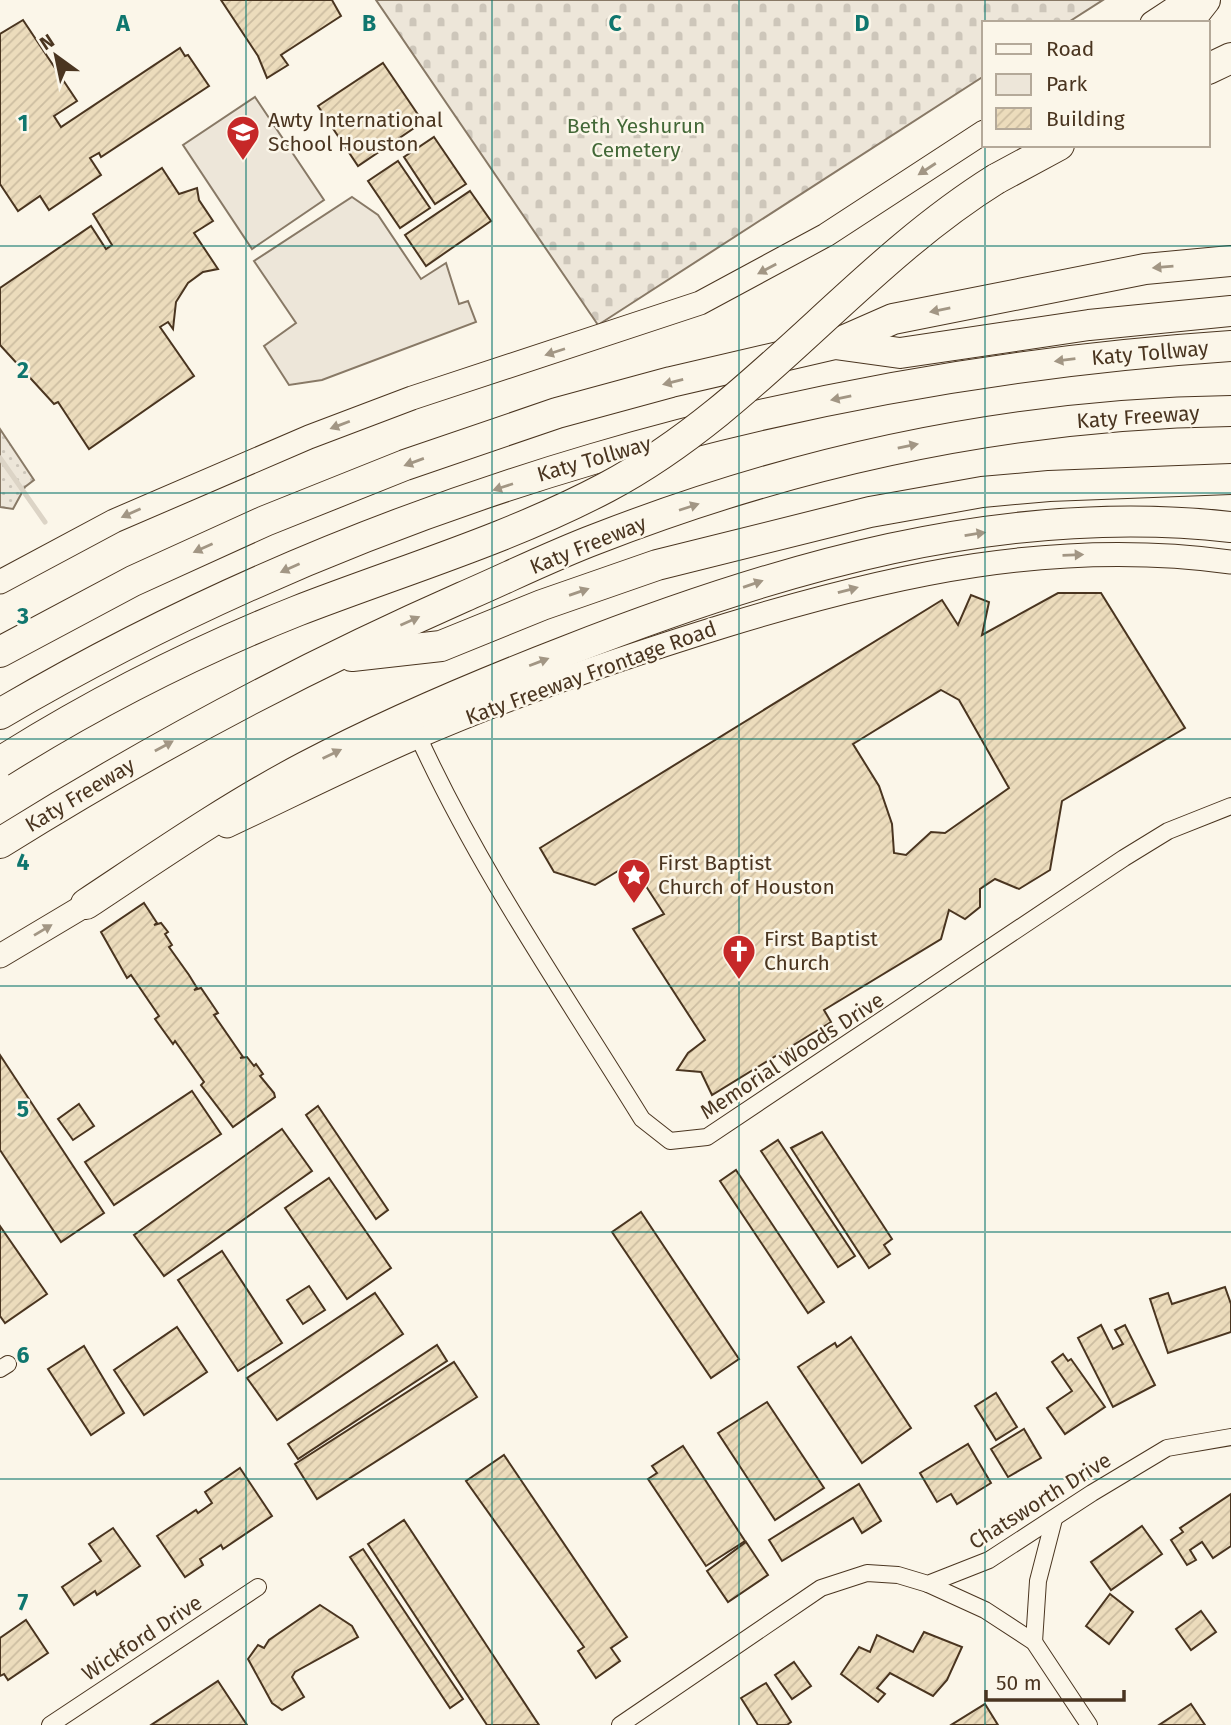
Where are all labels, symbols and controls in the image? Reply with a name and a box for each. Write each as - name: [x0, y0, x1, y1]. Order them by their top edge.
- text: A: [115, 9, 130, 37]
- text: B: [362, 9, 376, 37]
- text: C: [608, 9, 622, 37]
- text: D: [855, 9, 870, 37]
- north arrow: [21, 21, 91, 91]
- legend: [982, 21, 1210, 147]
- text: N: [35, 29, 59, 55]
- text: Road: [1046, 36, 1094, 62]
- text: Park: [1046, 71, 1088, 97]
- text: Building: [1046, 106, 1125, 132]
- place label: Awty International School Houston: [268, 107, 443, 157]
- text: 1: [18, 109, 28, 137]
- school or university icon: Awty International School Houston: [224, 113, 262, 162]
- park label: Beth Yeshurun Cemetery: [567, 113, 705, 163]
- one-way arrow: [917, 163, 937, 176]
- one-way arrow: [1152, 262, 1174, 273]
- one-way arrow: [757, 263, 777, 275]
- one-way arrow: [929, 304, 951, 315]
- street label: Katy Tollway: [1090, 335, 1210, 371]
- one-way arrow: [545, 347, 566, 357]
- one-way arrow: [1054, 355, 1076, 366]
- text: 2: [17, 356, 29, 384]
- one-way arrow: [662, 377, 684, 388]
- one-way arrow: [830, 393, 852, 404]
- street label: Katy Freeway: [1076, 400, 1201, 434]
- one-way arrow: [330, 420, 351, 431]
- street label: Katy Tollway: [534, 430, 655, 488]
- one-way arrow: [897, 441, 919, 452]
- one-way arrow: [403, 457, 424, 468]
- one-way arrow: [492, 482, 513, 492]
- one-way arrow: [678, 501, 699, 512]
- one-way arrow: [120, 508, 141, 519]
- street label: Katy Freeway: [526, 510, 651, 580]
- one-way arrow: [964, 528, 986, 539]
- one-way arrow: [193, 542, 213, 554]
- one-way arrow: [1062, 549, 1084, 560]
- one-way arrow: [280, 563, 301, 574]
- one-way arrow: [743, 578, 764, 589]
- one-way arrow: [838, 584, 860, 595]
- one-way arrow: [569, 586, 590, 597]
- text: 3: [16, 602, 29, 630]
- one-way arrow: [400, 615, 420, 627]
- street label: Katy Freeway Frontage Road: [462, 615, 720, 731]
- one-way arrow: [529, 656, 550, 667]
- one-way arrow: [154, 740, 174, 752]
- one-way arrow: [322, 748, 342, 760]
- street label: Katy Freeway: [20, 752, 140, 838]
- text: 4: [17, 848, 30, 876]
- place label: First Baptist Church of Houston: [658, 850, 835, 900]
- place icon: First Baptist Church of Houston: [615, 856, 653, 905]
- one-way arrow: [33, 924, 52, 937]
- place label: First Baptist Church: [764, 926, 878, 976]
- church icon: First Baptist Church: [720, 932, 758, 981]
- street label: Memorial Woods Drive: [695, 987, 889, 1125]
- text: 5: [17, 1095, 29, 1123]
- text: 6: [17, 1341, 30, 1369]
- street label: Chatsworth Drive: [964, 1447, 1116, 1555]
- text: 7: [18, 1588, 29, 1616]
- street label: Wickford Drive: [77, 1590, 207, 1686]
- scale bar: [986, 1658, 1124, 1702]
- text: 50 m: [996, 1670, 1042, 1696]

